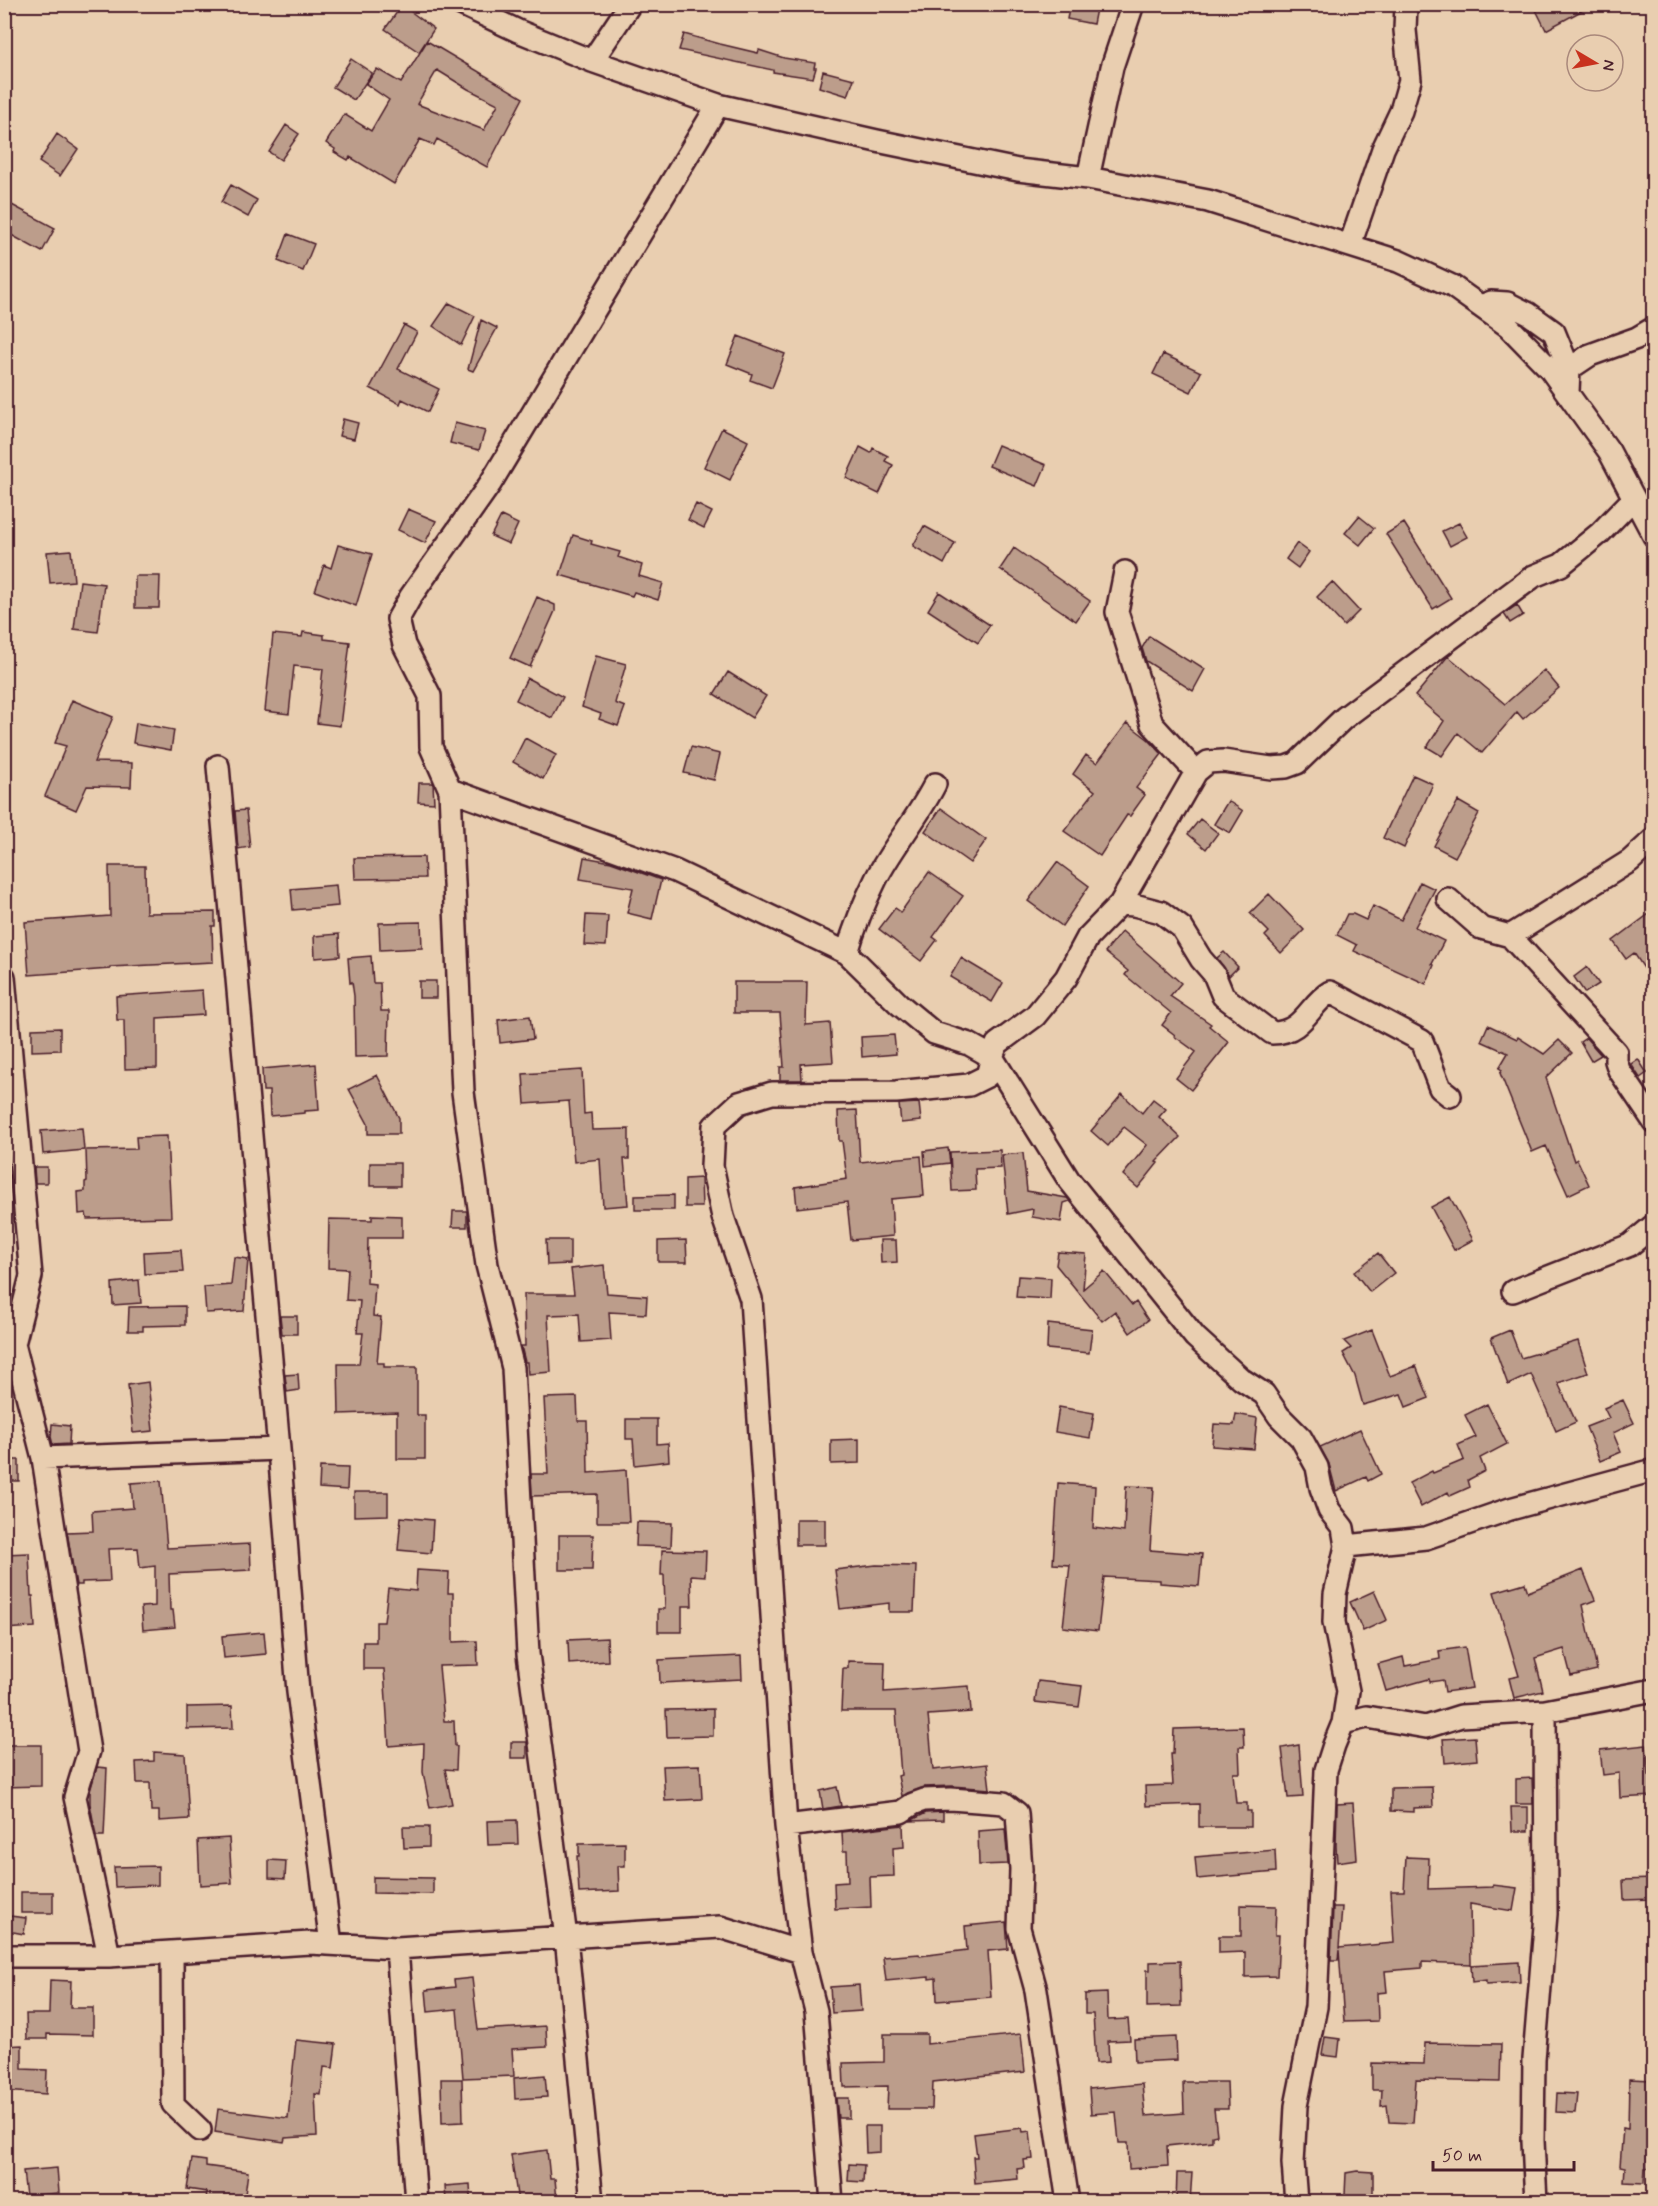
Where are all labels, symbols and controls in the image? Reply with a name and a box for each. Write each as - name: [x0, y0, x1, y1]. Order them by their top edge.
- north arrow: [1565, 33, 1625, 93]
- text: N: [1597, 58, 1620, 72]
- scale bar: [1433, 2134, 1574, 2172]
- text: 50 m: [1442, 2144, 1482, 2168]

